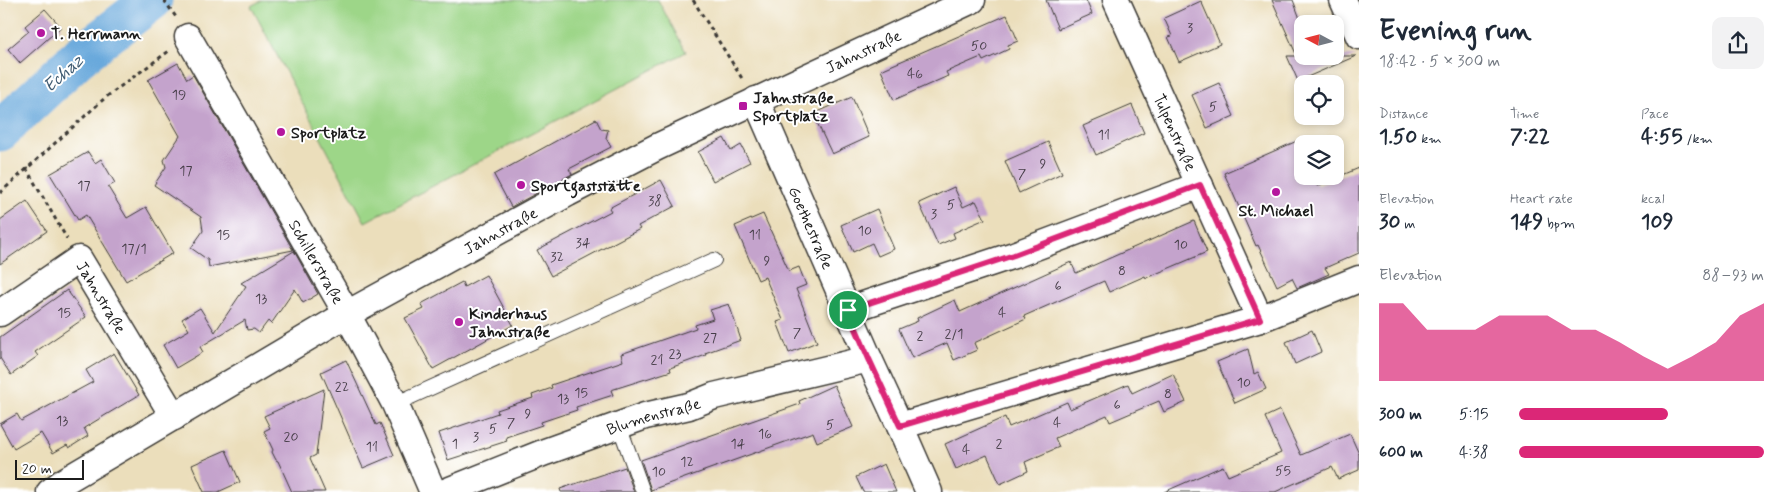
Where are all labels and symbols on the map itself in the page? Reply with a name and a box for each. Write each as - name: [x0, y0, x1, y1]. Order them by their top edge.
- north arrow: [1294, 15, 1344, 65]
- house number: 3: [1187, 19, 1193, 37]
- place label: T. Herrmann: [51, 24, 142, 45]
- street label: Jahnstraße: [823, 25, 905, 79]
- marker: T. Herrmann: [35, 27, 47, 39]
- house number: 50: [971, 37, 987, 55]
- water label: Echaz: [38, 49, 89, 98]
- house number: 46: [907, 65, 923, 83]
- house number: 19: [172, 86, 186, 104]
- place label: Jahnstraße Sportplatz: [753, 88, 834, 127]
- street label: Tulpenstraße: [1148, 91, 1201, 175]
- house number: 5: [1209, 98, 1217, 116]
- marker: Jahnstraße Sportplatz: [737, 100, 749, 112]
- place label: Sportplatz: [291, 123, 367, 144]
- marker: Sportplatz: [275, 126, 287, 138]
- house number: 11: [1098, 126, 1110, 144]
- house number: 9: [1040, 155, 1047, 173]
- house number: 17: [179, 162, 193, 180]
- house number: 7: [1018, 165, 1027, 183]
- place label: Sportgaststätte: [531, 176, 641, 199]
- house number: 17: [77, 177, 91, 195]
- marker: Sportgaststätte: [515, 179, 527, 191]
- street label: Goethestraße: [783, 183, 838, 273]
- marker: St. Michael: [1270, 186, 1282, 198]
- house number: 38: [648, 192, 662, 210]
- house number: 5: [947, 196, 955, 214]
- place label: St. Michael: [1238, 201, 1314, 222]
- street label: Jahnstraße: [460, 203, 542, 260]
- house number: 3: [931, 205, 937, 223]
- street label: Schillerstraße: [283, 216, 348, 309]
- house number: 10: [858, 222, 872, 240]
- house number: 15: [216, 226, 230, 244]
- house number: 11: [749, 226, 761, 244]
- house number: 34: [576, 234, 591, 252]
- house number: 10: [1174, 236, 1188, 254]
- house number: 17/1: [121, 240, 147, 258]
- house number: 32: [550, 248, 564, 266]
- house number: 9: [764, 252, 771, 270]
- street label: Jahnstraße: [71, 258, 131, 338]
- house number: 8: [1118, 262, 1126, 280]
- house number: 6: [1054, 277, 1062, 295]
- pin: [827, 289, 869, 331]
- house number: 13: [255, 290, 267, 308]
- house number: 15: [57, 304, 71, 322]
- place label: Kinderhaus Jahnstraße: [469, 304, 550, 343]
- house number: 4: [998, 304, 1006, 322]
- marker: Kinderhaus Jahnstraße: [453, 316, 465, 328]
- house number: 7: [793, 324, 802, 342]
- house number: 2/1: [944, 325, 964, 343]
- house number: 2: [917, 327, 924, 345]
- house number: 27: [703, 329, 717, 347]
- house number: 23: [669, 345, 681, 363]
- house number: 21: [651, 351, 663, 369]
- house number: 10: [1237, 374, 1251, 392]
- house number: 22: [335, 378, 349, 396]
- house number: 15: [574, 384, 588, 402]
- house number: 8: [1164, 385, 1172, 403]
- house number: 13: [557, 390, 569, 408]
- street label: Blumenstraße: [604, 393, 704, 441]
- house number: 6: [1113, 396, 1121, 414]
- house number: 9: [525, 405, 532, 423]
- house number: 13: [56, 412, 68, 430]
- house number: 7: [507, 414, 516, 432]
- house number: 4: [1053, 414, 1061, 432]
- house number: 5: [826, 416, 834, 434]
- house number: 5: [489, 420, 497, 438]
- house number: 16: [758, 425, 772, 443]
- house number: 20: [284, 428, 298, 446]
- house number: 3: [473, 428, 479, 446]
- house number: 1: [452, 435, 458, 453]
- house number: 14: [731, 435, 746, 453]
- house number: 2: [996, 435, 1003, 453]
- house number: 11: [366, 438, 378, 456]
- house number: 4: [962, 441, 970, 459]
- house number: 12: [680, 453, 694, 471]
- scale bar: [15, 457, 84, 480]
- house number: 55: [1275, 462, 1291, 480]
- house number: 10: [652, 463, 666, 481]

